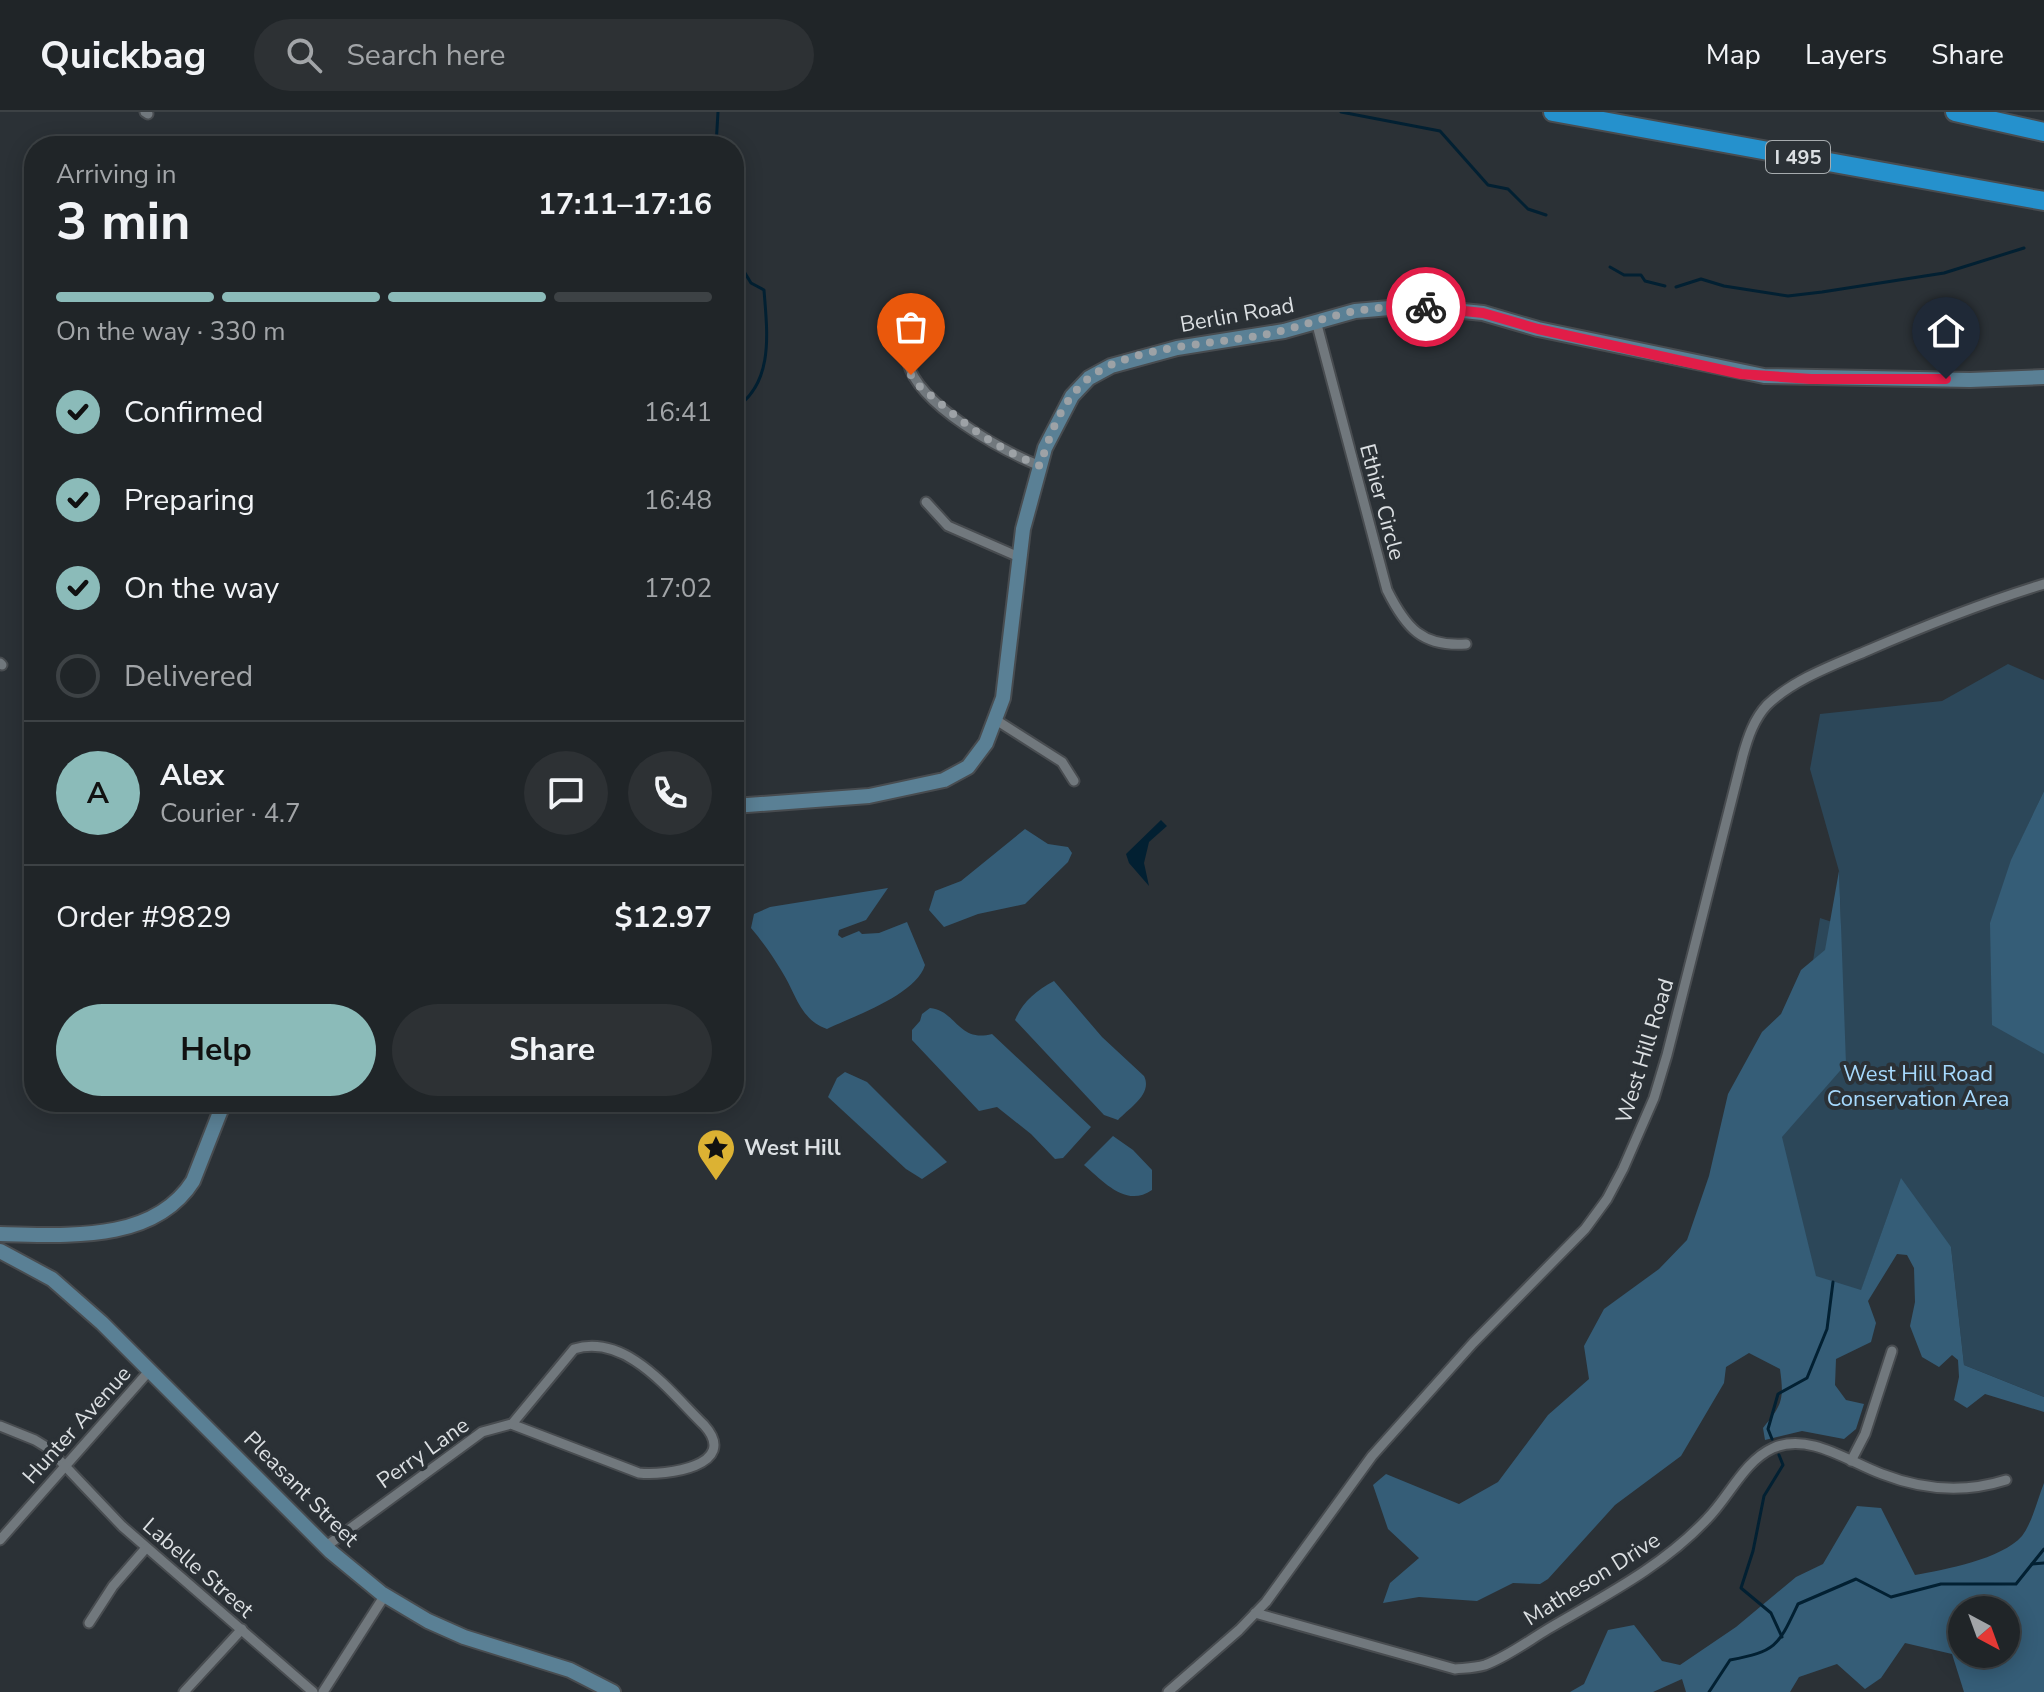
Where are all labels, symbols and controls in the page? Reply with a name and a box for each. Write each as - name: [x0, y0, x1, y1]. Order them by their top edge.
- search box: [254, 19, 814, 91]
- text: Quickbag: [40, 30, 206, 81]
- icon: search: [282, 33, 326, 77]
- text: Search here: [346, 35, 505, 76]
- text: Map: [1706, 36, 1761, 74]
- text: Layers: [1805, 36, 1887, 74]
- text: Share: [1931, 36, 2004, 74]
- road number: I 495: [1766, 141, 1830, 173]
- text: Arriving in: [56, 157, 177, 192]
- text: 17:11–17:16: [538, 184, 712, 225]
- text: 3 min: [56, 186, 191, 257]
- courier: [1386, 267, 1466, 347]
- icon: bike: [1404, 285, 1448, 329]
- street label: Berlin Road: [1178, 290, 1296, 340]
- pin: [877, 293, 945, 375]
- pin: [1912, 297, 1980, 379]
- icon: bag: [889, 305, 933, 349]
- icon: home: [1924, 309, 1968, 353]
- text: On the way · 330 m: [56, 314, 285, 349]
- icon: check: [56, 390, 100, 434]
- text: Confirmed: [124, 392, 264, 433]
- text: 16:41: [644, 395, 712, 430]
- street label: Ethier Circle: [1352, 441, 1412, 563]
- icon: check: [56, 478, 100, 522]
- text: Preparing: [124, 480, 255, 521]
- text: 16:48: [644, 483, 712, 518]
- icon: check: [56, 566, 100, 610]
- text: On the way: [124, 568, 279, 609]
- text: 17:02: [644, 571, 712, 606]
- text: Delivered: [124, 656, 253, 697]
- button: chat: [524, 751, 608, 835]
- button: phone: [628, 751, 712, 835]
- text: Alex: [160, 755, 224, 796]
- text: A: [87, 773, 109, 814]
- text: Courier · 4.7: [160, 796, 301, 831]
- text: Order #9829: [56, 897, 231, 938]
- text: $12.97: [615, 897, 712, 938]
- street label: West Hill Road: [1609, 975, 1681, 1127]
- button: Help: [56, 1004, 376, 1096]
- button: Share: [392, 1004, 712, 1096]
- park label: West Hill Road Conservation Area: [1827, 1059, 2009, 1114]
- place icon: West Hill: [695, 1127, 737, 1182]
- place label: West Hill: [744, 1133, 841, 1163]
- street label: Hunter Avenue: [16, 1359, 138, 1491]
- street label: Perry Lane: [371, 1410, 475, 1496]
- street label: Pleasant Street: [237, 1425, 365, 1553]
- street label: Labelle Street: [136, 1511, 260, 1625]
- street label: Matheson Drive: [1518, 1525, 1666, 1633]
- north arrow: [1948, 1596, 2020, 1668]
- map controls: [1948, 1596, 2020, 1668]

